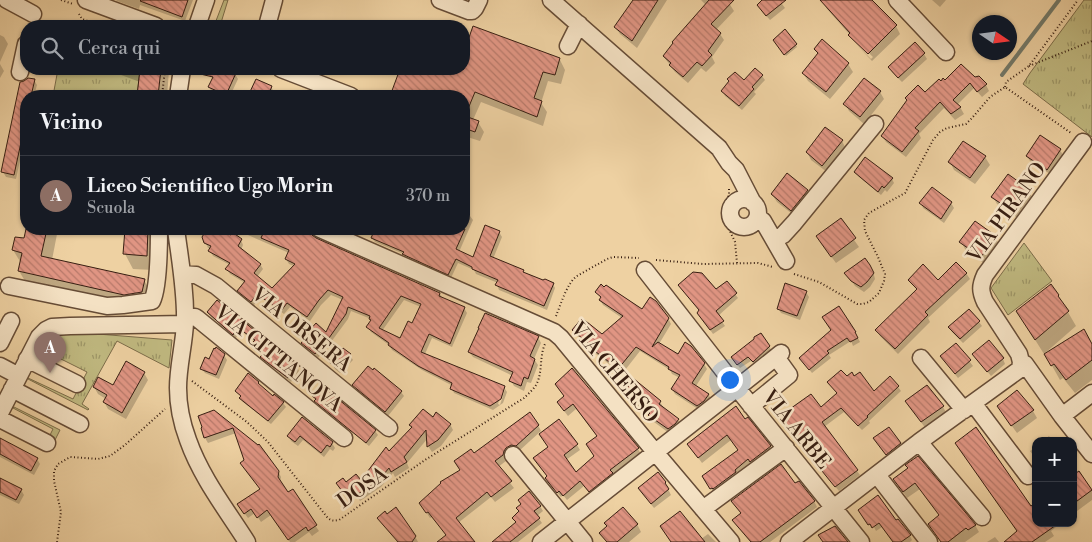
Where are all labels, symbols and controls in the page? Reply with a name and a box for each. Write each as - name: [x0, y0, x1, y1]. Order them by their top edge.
- north arrow: [972, 15, 1017, 60]
- search box: [20, 20, 470, 75]
- icon: search: [38, 34, 66, 62]
- text: Cerca qui: [78, 36, 161, 60]
- text: Vicino: [40, 110, 103, 136]
- street label: VIA PIRANO: [962, 158, 1052, 269]
- text: Liceo Scientifico Ugo Morin: [87, 174, 333, 198]
- text: A: [50, 186, 62, 206]
- text: 370 m: [406, 186, 450, 206]
- text: Scuola: [87, 198, 135, 218]
- street label: VIA ORSERA: [245, 282, 357, 379]
- street label: VIA CITTANOVA: [208, 299, 348, 419]
- street label: VIA CHERSO: [564, 316, 663, 429]
- pin: A: [34, 332, 66, 373]
- your location: [717, 367, 743, 393]
- street label: VIA ARBE: [756, 384, 835, 475]
- map controls: [1032, 437, 1077, 527]
- button: +: [1032, 437, 1077, 482]
- street label: DOSA: [333, 461, 394, 515]
- button: −: [1032, 482, 1077, 527]

